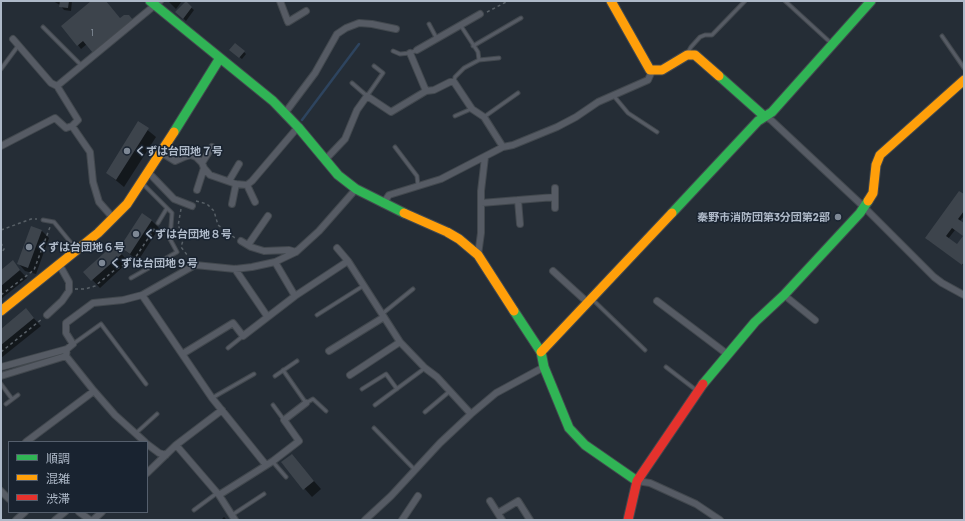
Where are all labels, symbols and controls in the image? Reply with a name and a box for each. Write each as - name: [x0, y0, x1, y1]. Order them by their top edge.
- house number: 1: [90, 28, 94, 38]
- place label: くずは台団地７号: [135, 144, 223, 158]
- marker: くずは台団地７号: [122, 146, 132, 156]
- place label: 秦野市消防団第3分団第2部: [697, 210, 830, 224]
- marker: 秦野市消防団第3分団第2部: [833, 212, 843, 222]
- place label: くずは台団地８号: [144, 227, 232, 241]
- marker: くずは台団地８号: [131, 229, 141, 239]
- place label: くずは台団地６号: [37, 240, 125, 254]
- marker: くずは台団地６号: [24, 242, 34, 252]
- place label: くずは台団地９号: [110, 256, 198, 270]
- marker: くずは台団地９号: [97, 258, 107, 268]
- legend: [8, 441, 148, 513]
- text: 順調: [46, 451, 70, 465]
- text: 混雑: [46, 471, 70, 485]
- text: 渋滞: [46, 491, 70, 505]

